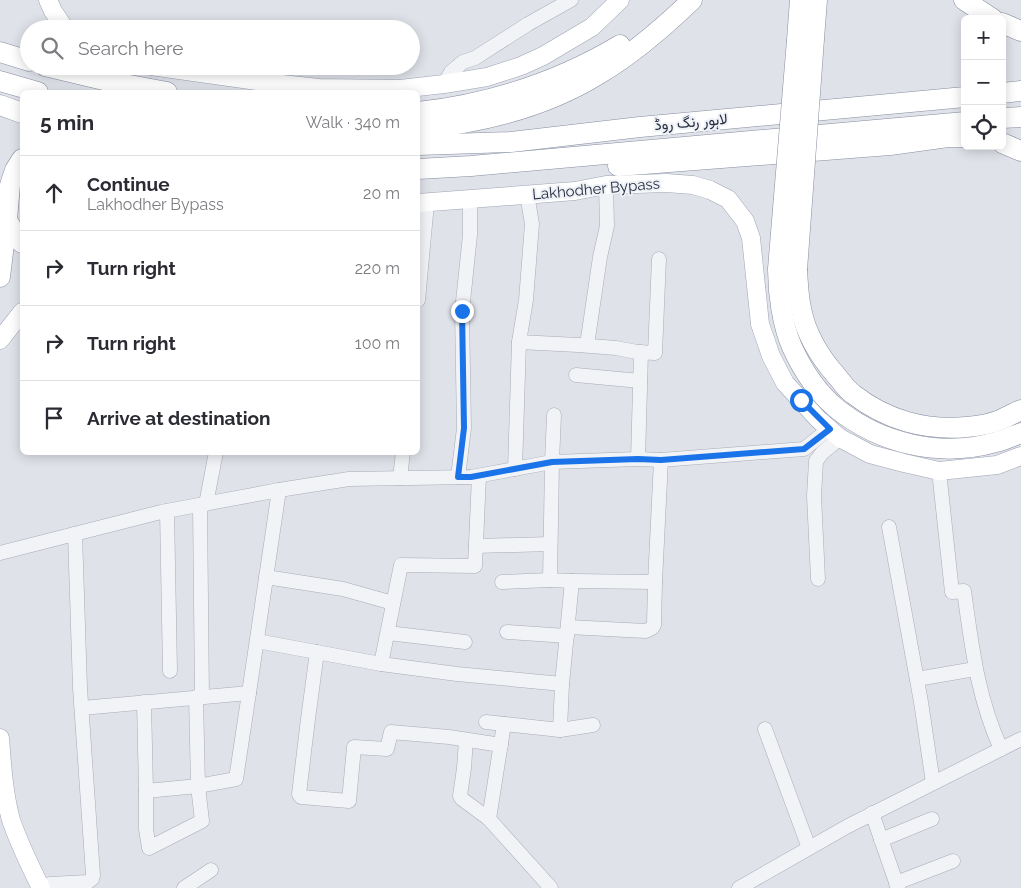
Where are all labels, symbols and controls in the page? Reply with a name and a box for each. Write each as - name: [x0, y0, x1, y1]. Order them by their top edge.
- map controls: [961, 15, 1006, 150]
- button: +: [961, 15, 1006, 60]
- search box: [20, 20, 420, 75]
- icon: search: [38, 34, 66, 62]
- text: Search here: [78, 37, 184, 59]
- button: −: [961, 60, 1006, 105]
- button: locate: [961, 105, 1006, 150]
- text: 5 min: [40, 110, 94, 135]
- street label: لاہور رنگ روڈ: [654, 110, 729, 135]
- text: Walk · 340 m: [306, 113, 400, 132]
- text: Continue: [87, 173, 170, 195]
- street label: Lakhodher Bypass: [531, 174, 661, 204]
- icon: ahead: [40, 179, 68, 207]
- text: 20 m: [363, 184, 400, 203]
- text: Lakhodher Bypass: [87, 195, 224, 214]
- icon: right: [40, 254, 68, 282]
- text: Turn right: [87, 257, 176, 279]
- text: 220 m: [355, 259, 400, 278]
- route end: [451, 300, 474, 323]
- icon: right: [40, 329, 68, 357]
- text: Turn right: [87, 332, 176, 354]
- text: 100 m: [355, 334, 400, 353]
- route start: [790, 389, 813, 412]
- icon: arrive: [40, 404, 68, 432]
- text: Arrive at destination: [87, 407, 271, 429]

